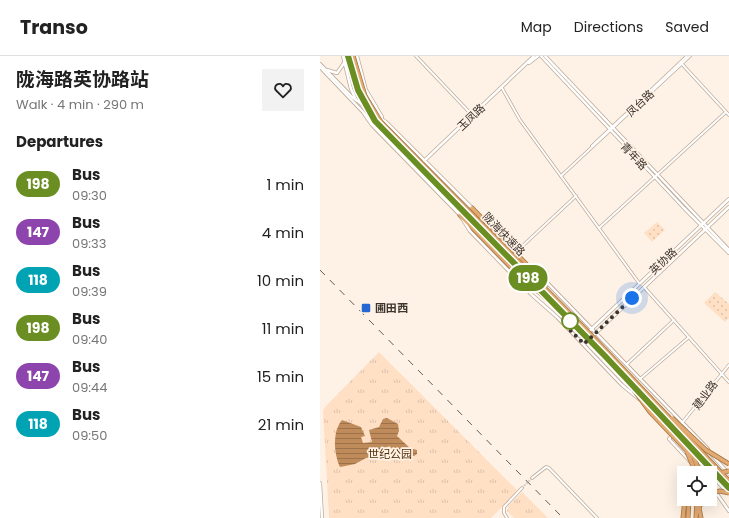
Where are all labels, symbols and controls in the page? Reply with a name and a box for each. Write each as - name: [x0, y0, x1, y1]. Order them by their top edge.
- text: Transo: [20, 14, 88, 41]
- text: Map: [521, 17, 552, 37]
- text: Directions: [574, 17, 643, 37]
- text: Saved: [665, 17, 709, 37]
- text: 陇海路英协路站: [16, 66, 149, 93]
- button: heart: [262, 69, 304, 111]
- street label: 凤台路: [622, 86, 658, 120]
- text: Walk · 4 min · 290 m: [16, 95, 144, 114]
- street label: 玉凤路: [453, 100, 489, 134]
- text: Departures: [16, 131, 103, 152]
- street label: 青年路: [617, 138, 651, 174]
- text: Bus: [72, 164, 100, 185]
- text: 198: [27, 174, 49, 194]
- text: 1 min: [266, 174, 304, 195]
- text: 09:30: [72, 186, 107, 205]
- street label: 陇海快速路: [479, 209, 529, 259]
- text: Bus: [72, 212, 100, 233]
- text: 147: [27, 222, 49, 242]
- text: 4 min: [262, 222, 304, 243]
- text: 09:33: [72, 234, 106, 253]
- street label: 英协路: [645, 244, 681, 278]
- text: Bus: [72, 260, 100, 281]
- line badge: 198: [505, 265, 551, 291]
- text: 198: [517, 268, 539, 288]
- text: 118: [28, 270, 48, 290]
- text: 10 min: [257, 270, 304, 291]
- text: 09:39: [72, 282, 107, 301]
- your location: [622, 288, 642, 308]
- place label: 圃田西: [375, 300, 408, 316]
- marker: 圃田西: [360, 302, 372, 314]
- text: Bus: [72, 308, 100, 329]
- unlabelled marker: [561, 312, 579, 330]
- text: 198: [27, 318, 49, 338]
- text: 11 min: [262, 318, 304, 339]
- text: 09:40: [72, 330, 107, 349]
- text: Bus: [72, 356, 100, 377]
- text: 147: [27, 366, 49, 386]
- text: 15 min: [257, 366, 304, 387]
- street label: 建业路: [689, 377, 721, 413]
- text: 09:44: [72, 378, 107, 397]
- text: Bus: [72, 404, 100, 425]
- text: 118: [28, 414, 48, 434]
- text: 21 min: [258, 414, 304, 435]
- text: 09:50: [72, 426, 107, 445]
- park label: 世纪公园: [368, 446, 412, 462]
- map controls: [677, 466, 717, 506]
- button: locate: [677, 466, 717, 506]

